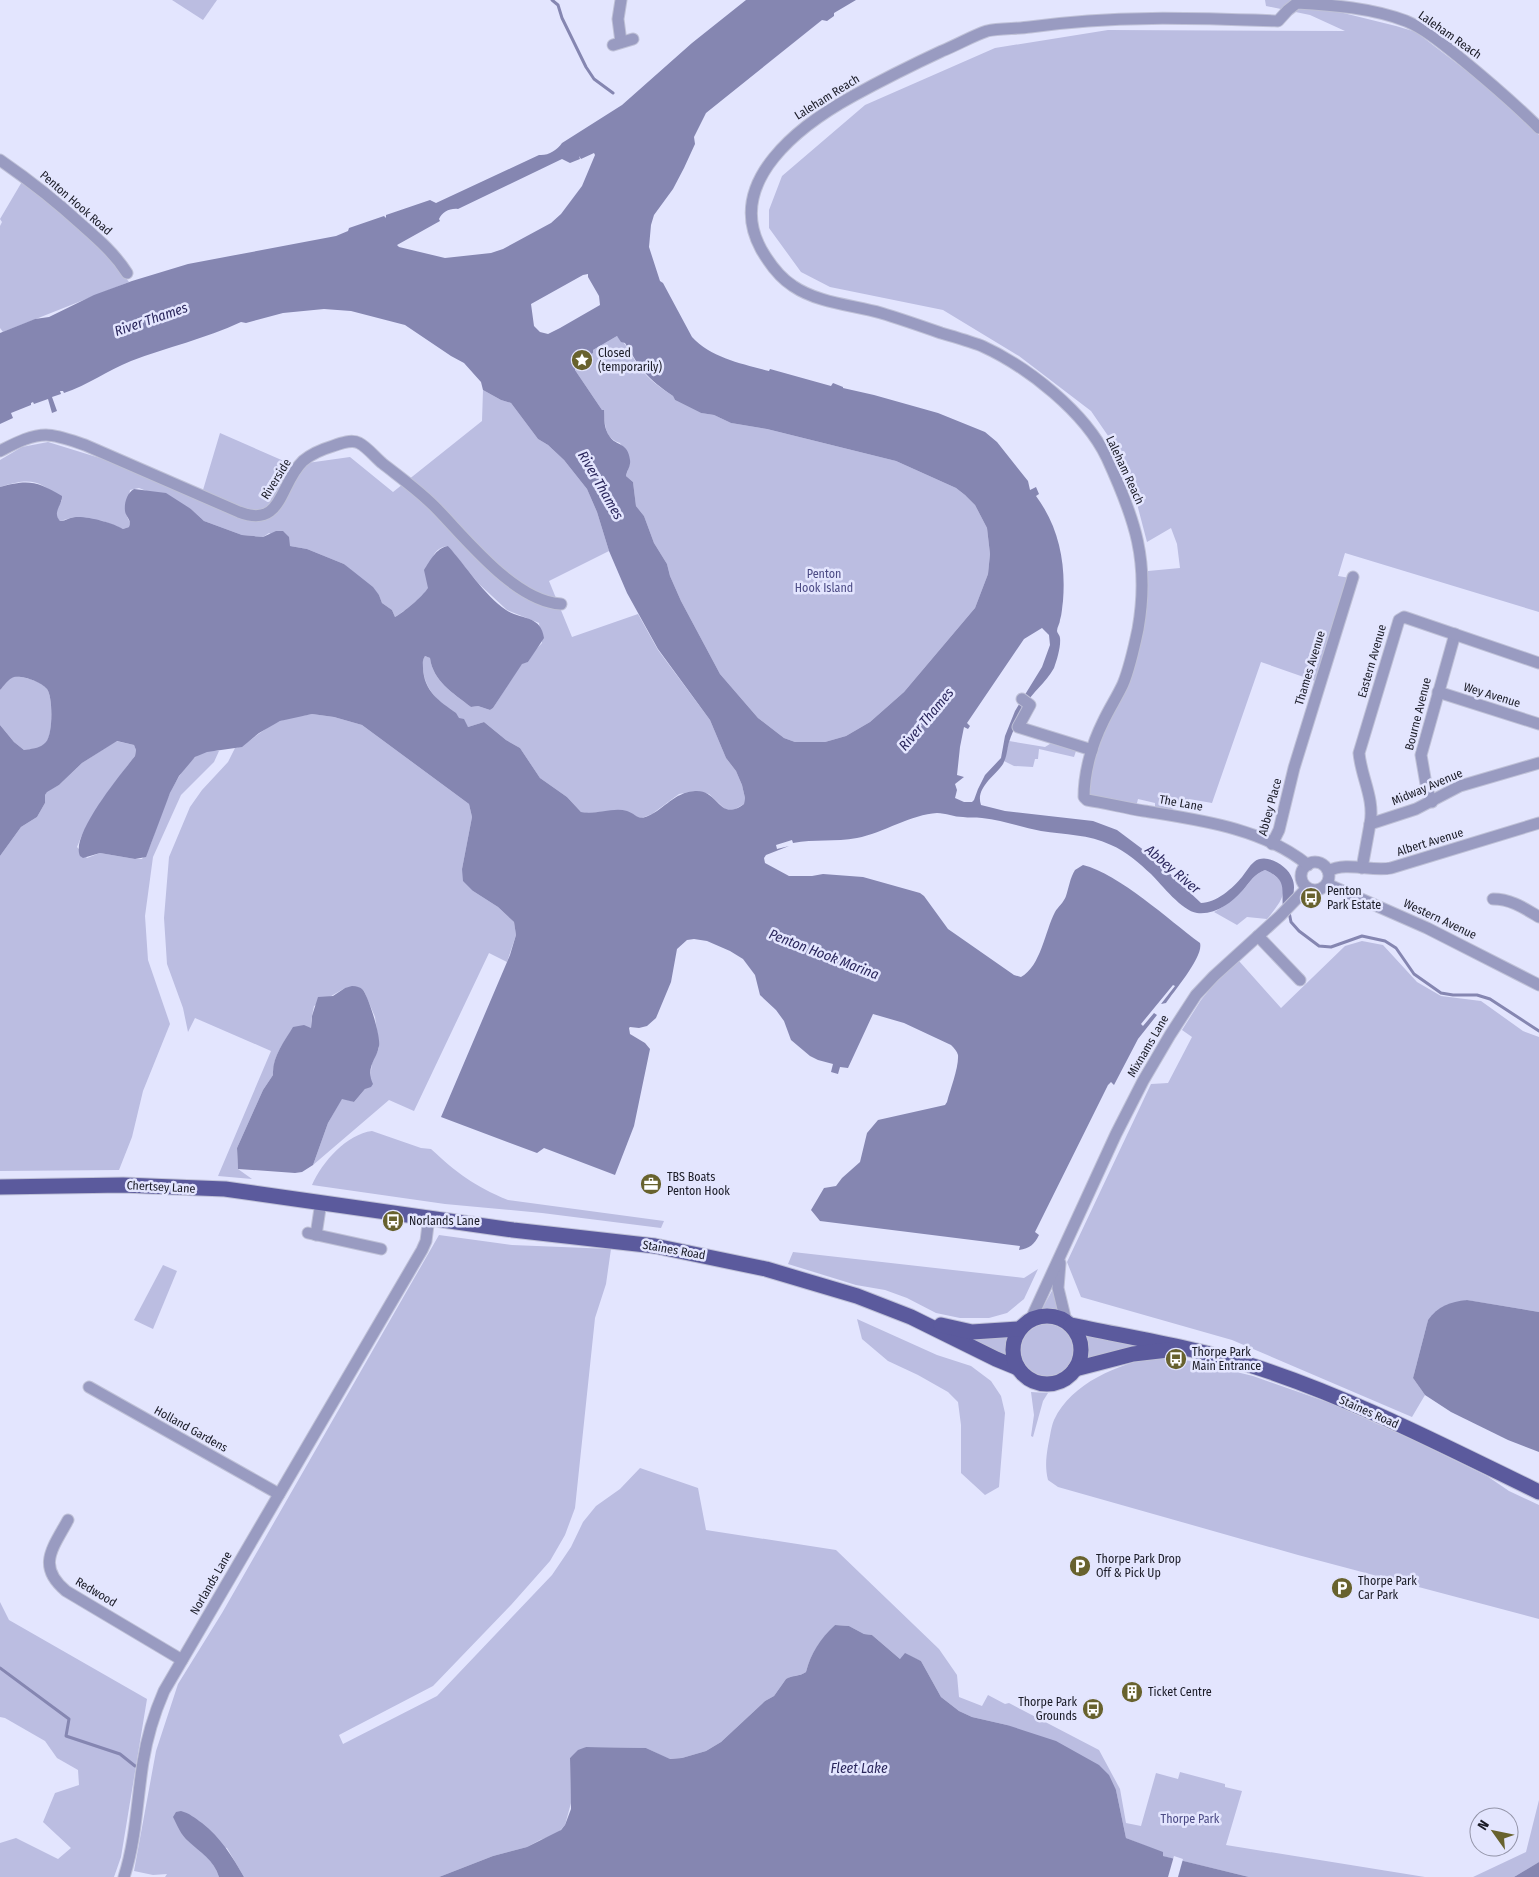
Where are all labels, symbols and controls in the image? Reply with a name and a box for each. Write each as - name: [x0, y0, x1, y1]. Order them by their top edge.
- street label: Laleham Reach: [1416, 8, 1484, 62]
- street label: Laleham Reach: [792, 72, 862, 122]
- street label: Penton Hook Road: [37, 168, 115, 238]
- water label: River Thames: [112, 299, 190, 340]
- place label: Closed (temporarily): [598, 346, 662, 374]
- place icon: Closed (temporarily): [570, 348, 594, 372]
- street label: Laleham Reach: [1103, 434, 1147, 506]
- water label: River Thames: [574, 448, 627, 523]
- street label: Riverside: [258, 456, 294, 502]
- park label: Penton Hook Island: [795, 567, 853, 595]
- street label: Eastern Avenue: [1355, 623, 1389, 699]
- street label: Thames Avenue: [1292, 629, 1328, 707]
- street label: Bourne Avenue: [1402, 676, 1434, 752]
- street label: Wey Avenue: [1462, 680, 1522, 710]
- water label: River Thames: [895, 685, 957, 754]
- street label: Midway Avenue: [1389, 766, 1465, 808]
- street label: Abbey Place: [1256, 777, 1284, 837]
- street label: The Lane: [1158, 792, 1204, 814]
- street label: Albert Avenue: [1395, 825, 1465, 859]
- water label: Abbey River: [1141, 841, 1205, 898]
- place label: Penton Park Estate: [1327, 884, 1381, 912]
- bus stop icon: Penton Park Estate: [1299, 886, 1323, 910]
- street label: Western Avenue: [1401, 896, 1479, 942]
- water label: Penton Hook Marina: [766, 926, 881, 983]
- street label: Mixnams Lane: [1125, 1012, 1171, 1080]
- place label: TBS Boats Penton Hook: [667, 1170, 730, 1198]
- office icon: TBS Boats Penton Hook: [639, 1172, 663, 1196]
- street label: Chertsey Lane: [126, 1178, 196, 1196]
- bus stop icon: Norlands Lane: [381, 1209, 405, 1233]
- place label: Norlands Lane: [409, 1214, 480, 1228]
- street label: Staines Road: [641, 1238, 707, 1262]
- place label: Thorpe Park Main Entrance: [1192, 1345, 1261, 1373]
- bus stop icon: Thorpe Park Main Entrance: [1164, 1347, 1188, 1371]
- street label: Staines Road: [1337, 1393, 1401, 1431]
- street label: Holland Gardens: [152, 1403, 230, 1455]
- street label: Norlands Lane: [187, 1549, 235, 1617]
- place label: Thorpe Park Drop Off & Pick Up: [1096, 1552, 1181, 1580]
- parking icon: Thorpe Park Drop Off & Pick Up: [1068, 1554, 1092, 1578]
- street label: Redwood: [73, 1574, 119, 1610]
- place label: Thorpe Park Car Park: [1358, 1574, 1417, 1602]
- parking icon: Thorpe Park Car Park: [1330, 1576, 1354, 1600]
- building icon: Ticket Centre: [1120, 1680, 1144, 1704]
- place label: Ticket Centre: [1148, 1685, 1212, 1699]
- place label: Thorpe Park Grounds: [1018, 1695, 1077, 1723]
- bus stop icon: Thorpe Park Grounds: [1081, 1697, 1105, 1721]
- water label: Fleet Lake: [830, 1760, 888, 1777]
- north arrow: [1469, 1807, 1519, 1857]
- park label: Thorpe Park: [1161, 1812, 1220, 1826]
- text: N: [1474, 1817, 1493, 1833]

